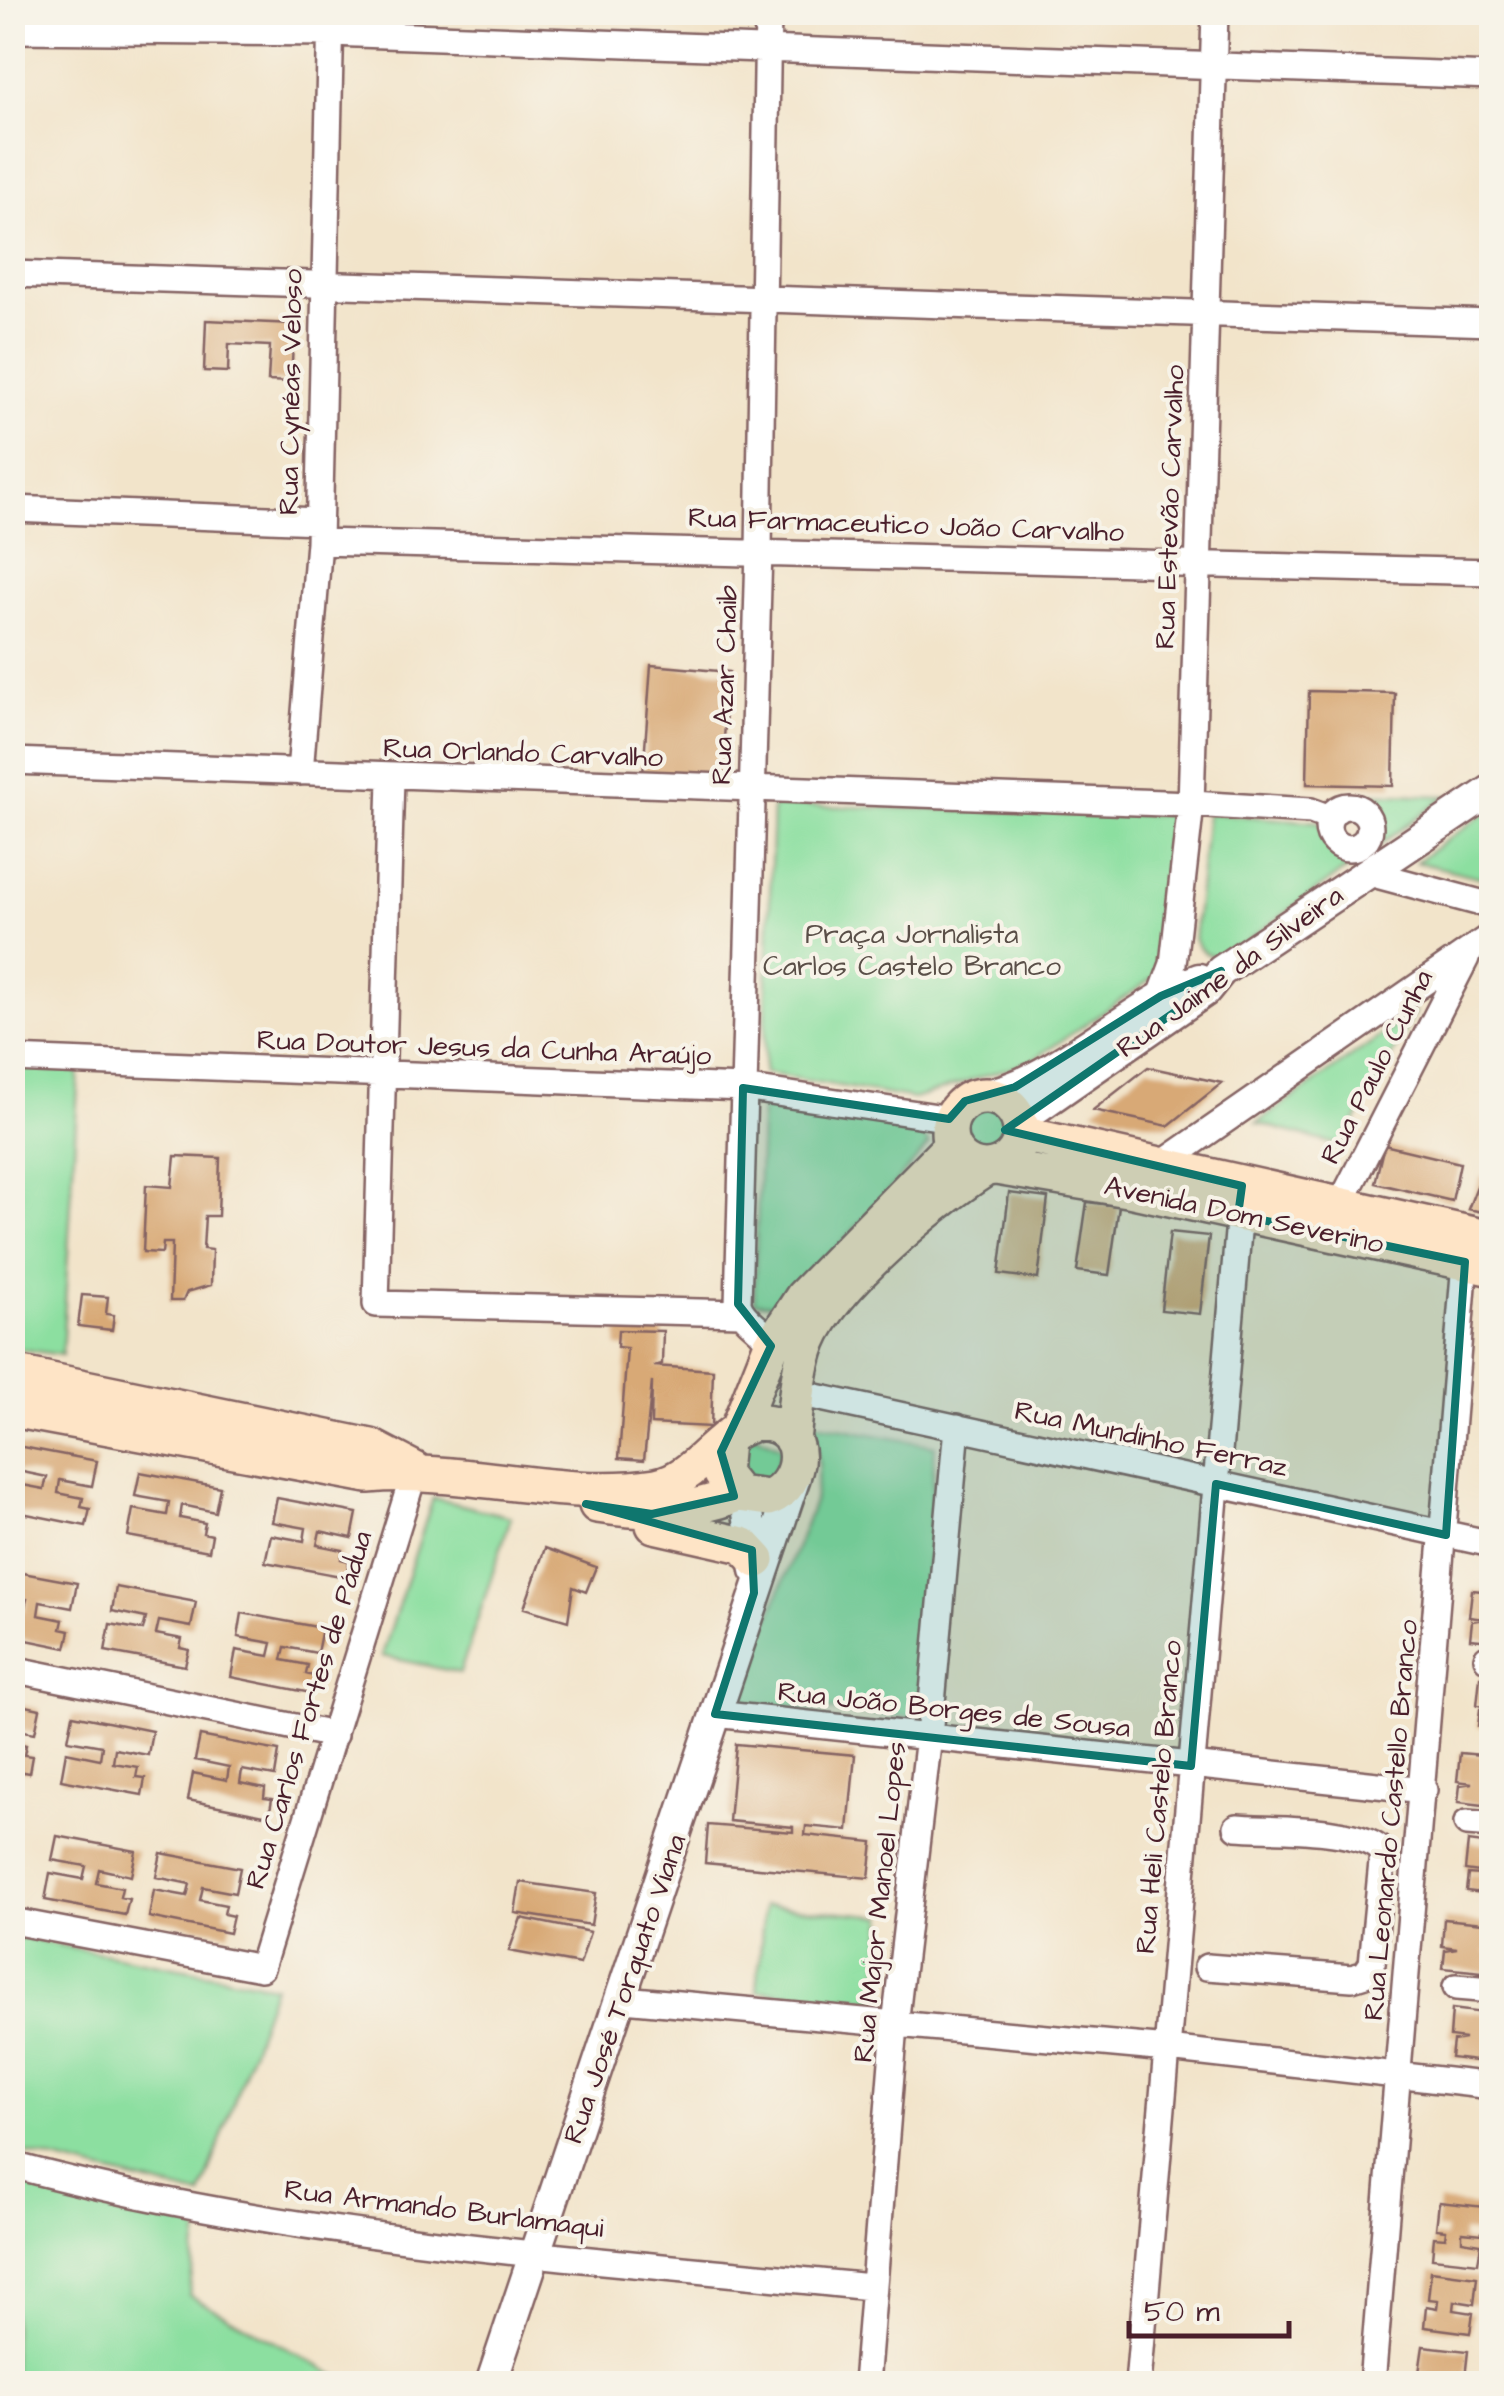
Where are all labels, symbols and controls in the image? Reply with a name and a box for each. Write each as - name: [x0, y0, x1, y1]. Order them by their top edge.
- street label: Rua Cynéas Veloso: [269, 268, 315, 515]
- street label: Rua Estevão Carvalho: [1146, 364, 1194, 650]
- street label: Rua Farmaceutico João Carvalho: [687, 498, 1125, 552]
- street label: Rua Azar Chaib: [702, 584, 748, 786]
- street label: Rua Orlando Carvalho: [382, 729, 664, 777]
- street label: Rua Jaime da Silveira: [1109, 877, 1351, 1067]
- park label: Praça Jornalista Carlos Castelo Branco: [763, 915, 1061, 986]
- street label: Rua Paulo Cunha: [1311, 963, 1443, 1171]
- street label: Rua Doutor Jesus da Cunha Araújo: [256, 1021, 712, 1075]
- street label: Avenida Dom Severino: [1101, 1166, 1388, 1264]
- street label: Rua Mundinho Ferraz: [1011, 1391, 1291, 1487]
- street label: Rua Carlos Fortes de Pádua: [236, 1526, 382, 1894]
- street label: Rua Leonardo Castello Branco: [1354, 1618, 1428, 2022]
- street label: Rua Heli Castelo Branco: [1126, 1638, 1192, 1955]
- street label: Rua João Borges de Sousa: [776, 1672, 1132, 1749]
- street label: Rua Major Manoel Lopes: [844, 1740, 916, 2064]
- street label: Rua José Torquato Viana: [554, 1829, 696, 2149]
- street label: Rua Armando Burlamaqui: [282, 2170, 606, 2248]
- scale bar: [1129, 2276, 1289, 2338]
- text: 50 m: [1144, 2291, 1220, 2333]

